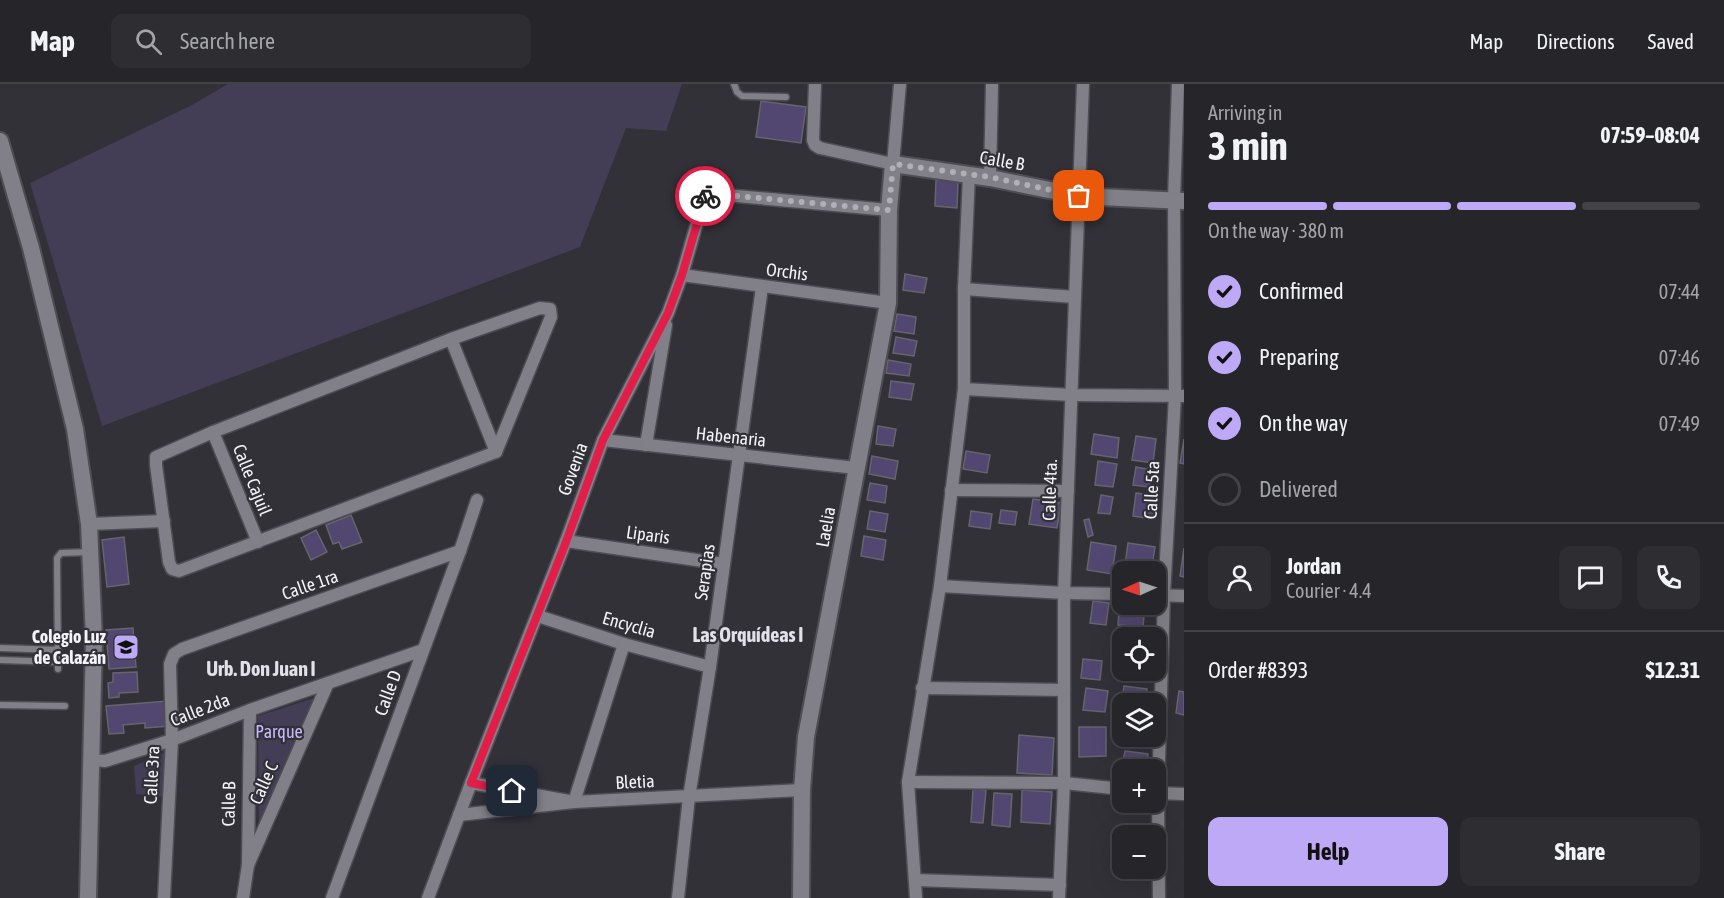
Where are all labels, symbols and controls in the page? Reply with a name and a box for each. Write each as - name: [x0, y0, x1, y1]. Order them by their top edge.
- search box: [111, 14, 531, 68]
- text: Map: [30, 25, 75, 57]
- icon: search: [132, 25, 165, 58]
- text: Search here: [180, 28, 275, 54]
- text: Map: [1469, 29, 1503, 53]
- text: Directions: [1536, 29, 1615, 53]
- text: Saved: [1648, 29, 1694, 53]
- text: Arriving in: [1208, 101, 1282, 124]
- text: 07:59–08:04: [1600, 122, 1700, 148]
- text: 3 min: [1208, 124, 1288, 168]
- street label: Calle B: [978, 146, 1027, 175]
- courier: [675, 166, 735, 226]
- pin: [1053, 170, 1104, 221]
- icon: bag: [1062, 179, 1095, 212]
- icon: bike: [689, 180, 722, 213]
- text: On the way · 380 m: [1208, 219, 1344, 242]
- street label: Orchis: [765, 259, 809, 284]
- icon: check: [1208, 275, 1241, 308]
- text: Confirmed: [1259, 278, 1344, 304]
- text: 07:44: [1659, 280, 1700, 303]
- icon: check: [1208, 341, 1241, 374]
- text: Preparing: [1259, 344, 1339, 370]
- text: 07:46: [1659, 346, 1700, 369]
- icon: check: [1208, 407, 1241, 440]
- text: On the way: [1259, 410, 1348, 436]
- text: 07:49: [1659, 412, 1700, 435]
- street label: Habenaria: [695, 422, 767, 451]
- street label: Govenia: [553, 440, 592, 498]
- street label: Calle Cajuil: [229, 441, 276, 519]
- street label: Calle 4ta.: [1038, 459, 1061, 521]
- street label: Calle 5ta: [1139, 460, 1164, 520]
- text: Delivered: [1259, 476, 1338, 502]
- street label: Laelia: [812, 505, 839, 549]
- street label: Liparis: [625, 521, 671, 548]
- street label: Serapias: [690, 543, 719, 601]
- button: person: [1208, 546, 1271, 609]
- button: chat: [1559, 546, 1622, 609]
- button: phone: [1637, 546, 1700, 609]
- text: Jordan: [1286, 553, 1341, 579]
- north arrow: [1112, 561, 1166, 615]
- map controls: [1112, 561, 1166, 879]
- street label: Calle 1ra: [279, 565, 341, 604]
- text: Courier · 4.4: [1286, 579, 1372, 602]
- street label: Encyclia: [600, 607, 658, 642]
- district label: Las Orquídeas I: [693, 623, 803, 646]
- place label: Colegio Luz de Calazán: [32, 626, 107, 668]
- button: locate: [1112, 627, 1166, 681]
- school or university icon: Colegio Luz de Calazán: [111, 632, 141, 662]
- district label: Urb. Don Juan I: [206, 657, 316, 680]
- text: Order #8393: [1208, 657, 1308, 683]
- text: $12.31: [1645, 657, 1700, 683]
- street label: Calle D: [370, 667, 405, 718]
- street label: Calle 2da: [167, 689, 232, 730]
- button: layers: [1112, 693, 1166, 747]
- park label: Parque: [255, 721, 303, 742]
- street label: Calle 3ra: [139, 745, 164, 805]
- street label: Calle C: [245, 758, 282, 807]
- button: +: [1112, 759, 1166, 813]
- pin: [486, 765, 537, 816]
- street label: Bletia: [615, 770, 655, 793]
- icon: home: [495, 774, 528, 807]
- street label: Calle B: [218, 781, 239, 827]
- button: Help: [1208, 817, 1448, 886]
- button: Share: [1460, 817, 1700, 886]
- button: −: [1112, 825, 1166, 879]

